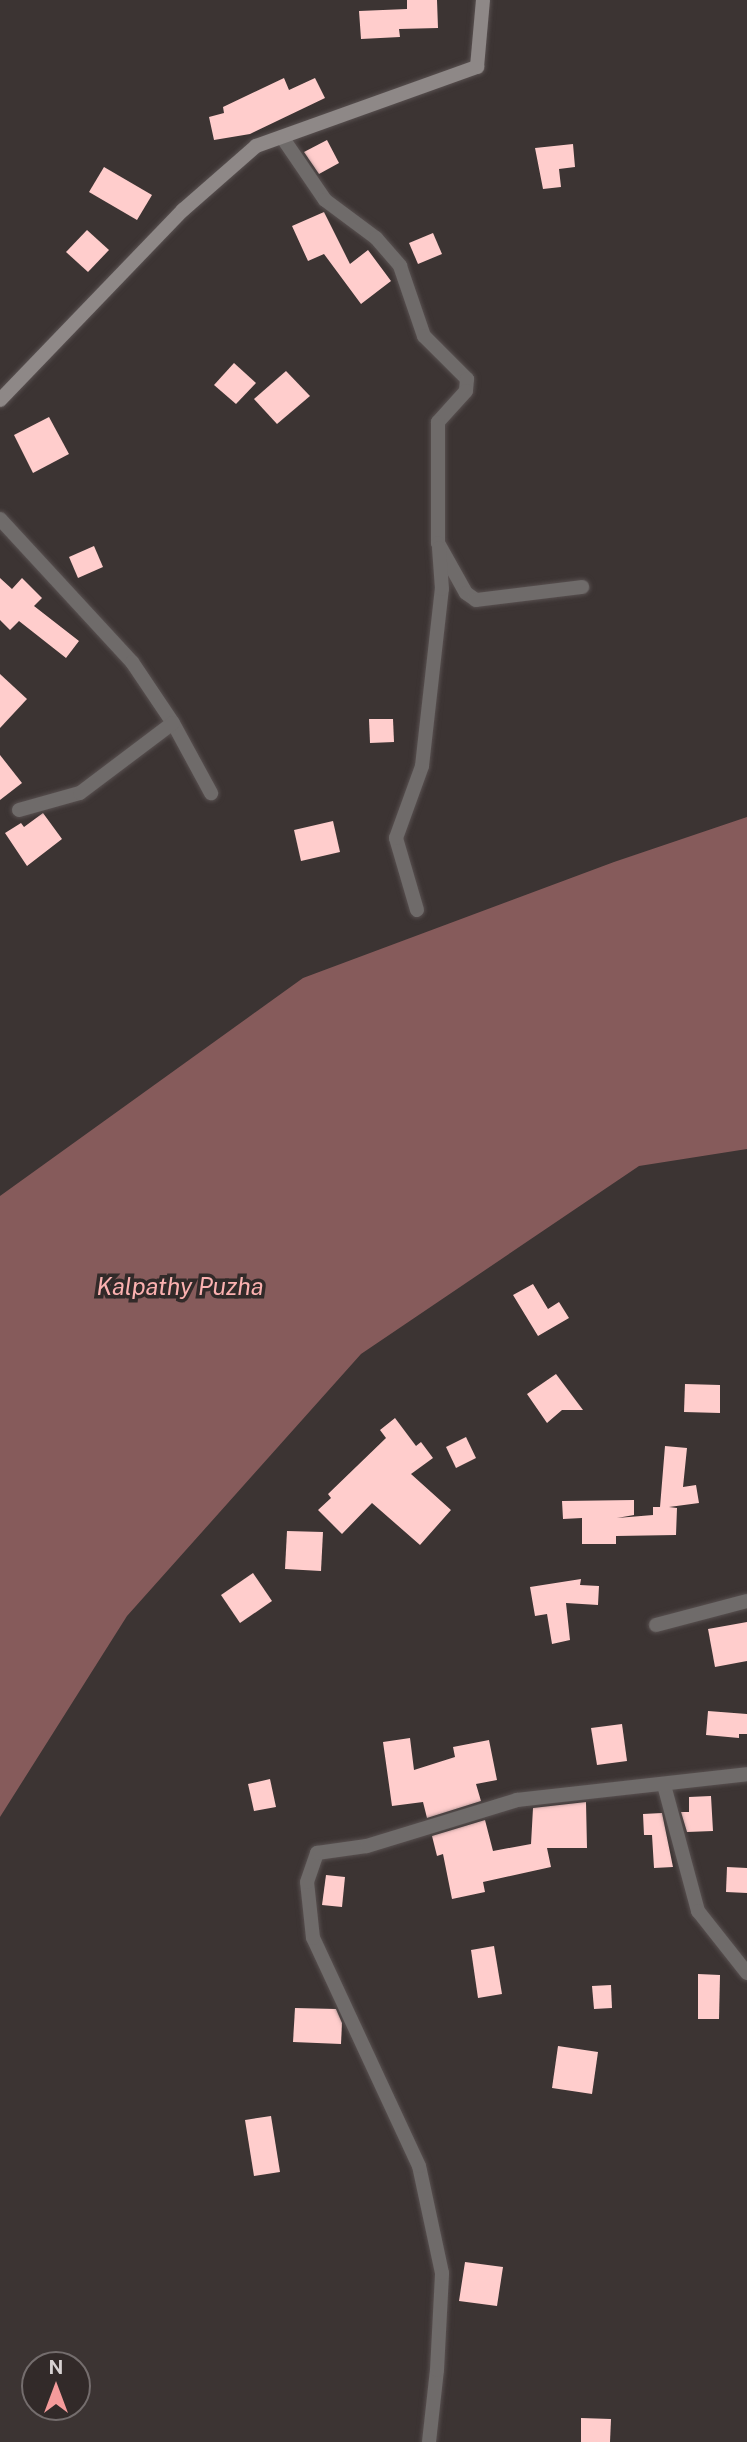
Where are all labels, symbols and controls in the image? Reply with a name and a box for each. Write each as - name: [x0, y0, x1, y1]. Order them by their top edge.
- water label: Kalpathy Puzha: [96, 1273, 264, 1301]
- north arrow: [21, 2351, 91, 2421]
- text: N: [49, 2356, 63, 2378]

